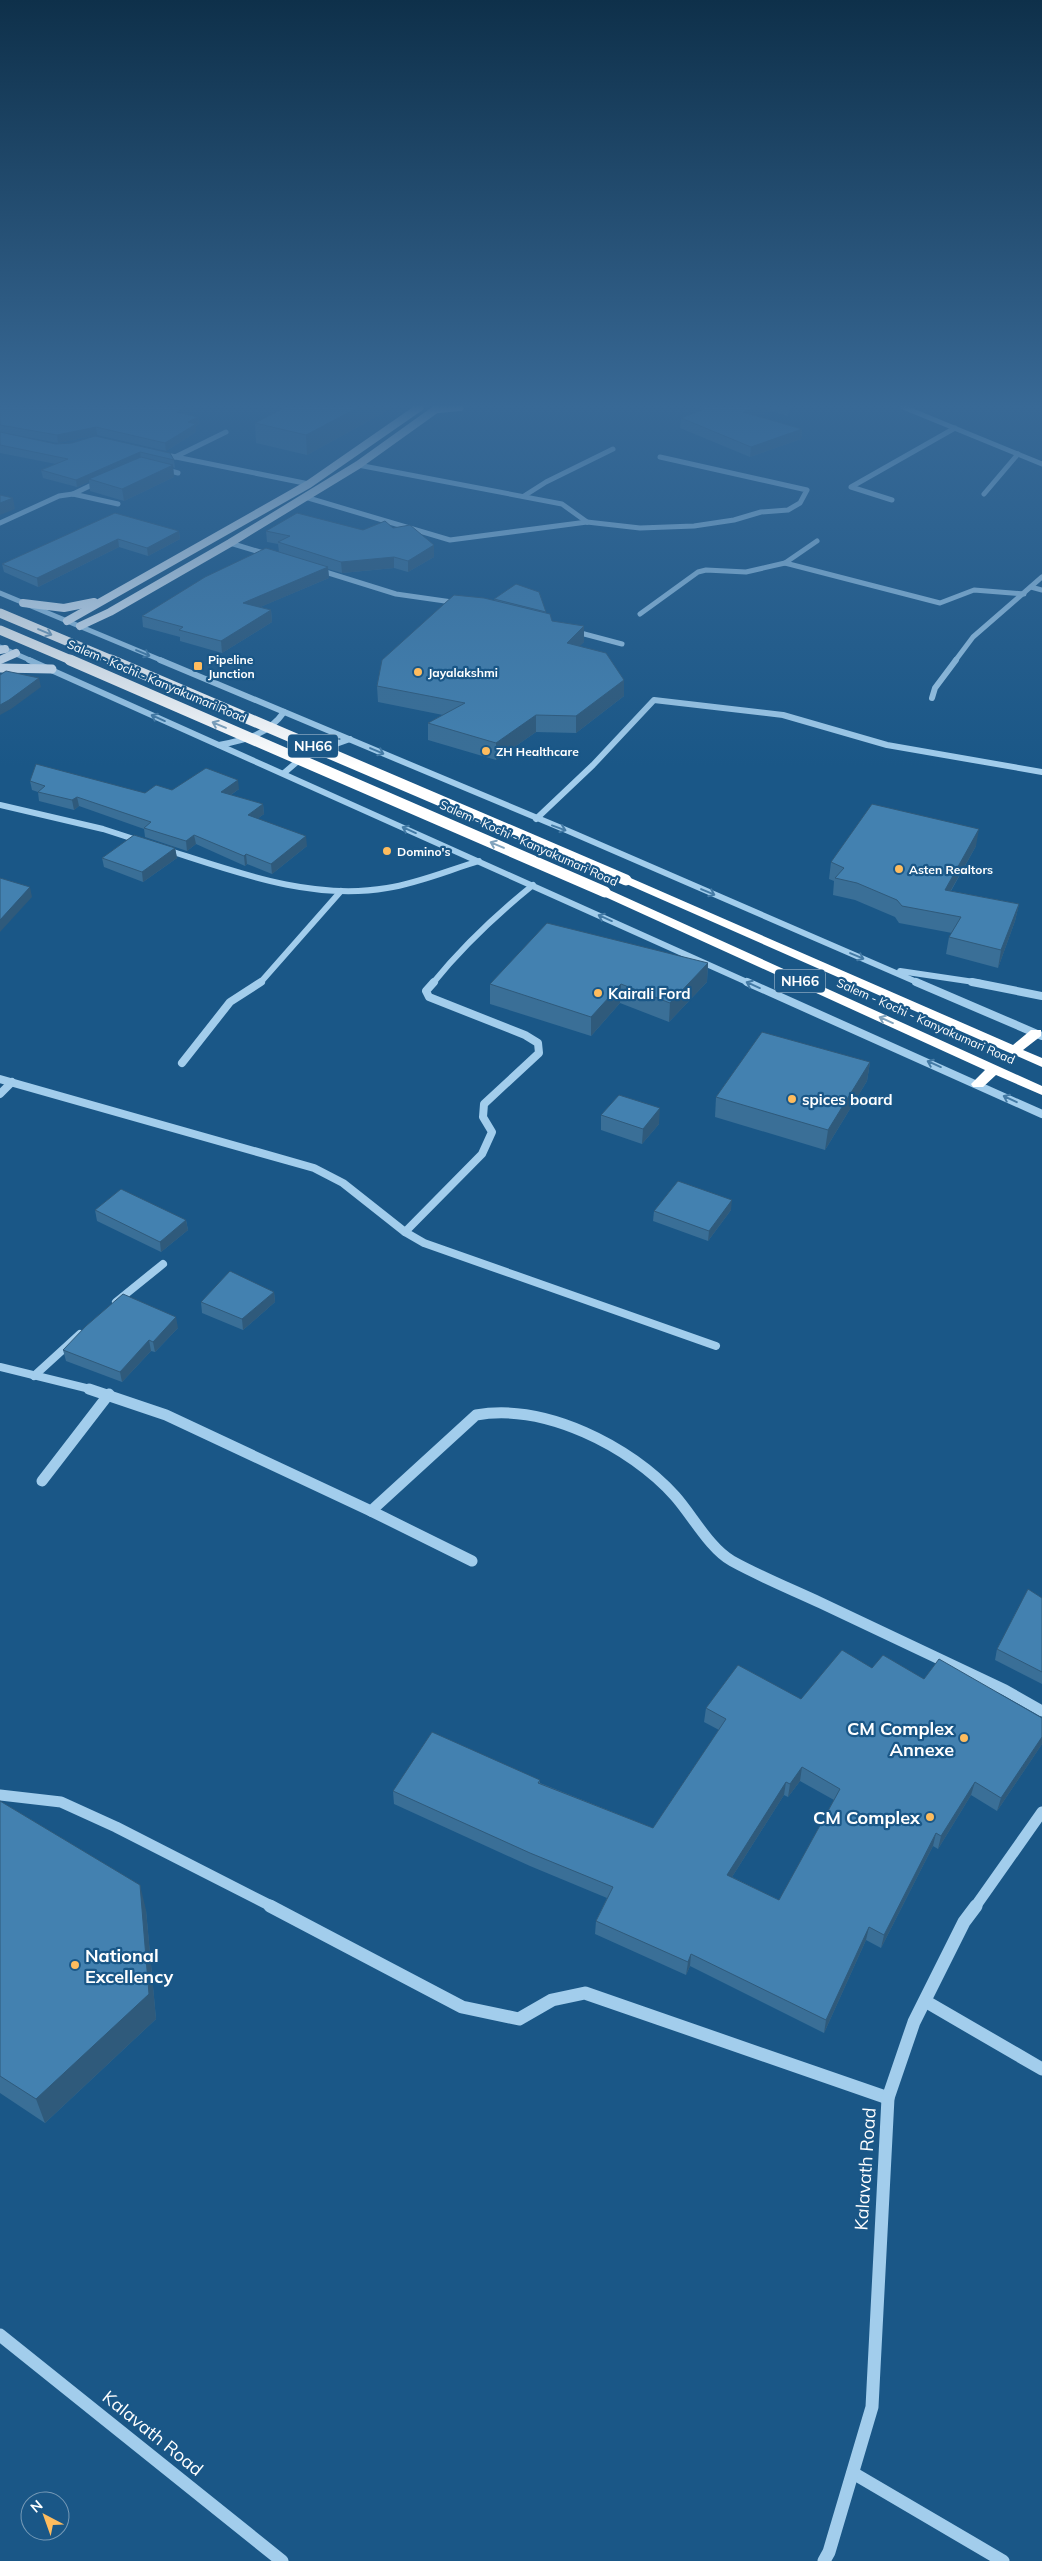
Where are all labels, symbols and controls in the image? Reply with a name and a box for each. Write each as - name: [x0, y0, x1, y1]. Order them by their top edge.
- one-way arrow: [37, 627, 52, 637]
- street label: Salem - Kochi - Kanyakumari Road: [65, 636, 249, 726]
- one-way arrow: [136, 650, 151, 659]
- place label: Pipeline Junction: [208, 652, 255, 681]
- marker: Pipeline Junction: [192, 660, 204, 672]
- place label: Jayalakshmi: [428, 665, 498, 680]
- marker: Jayalakshmi: [412, 666, 424, 678]
- one-way arrow: [151, 712, 166, 722]
- one-way arrow: [212, 719, 227, 729]
- road number: NH66: [288, 734, 338, 758]
- place label: ZH Healthcare: [496, 744, 579, 759]
- marker: ZH Healthcare: [480, 745, 492, 757]
- one-way arrow: [369, 746, 384, 756]
- street label: Salem - Kochi - Kanyakumari Road: [438, 797, 620, 889]
- one-way arrow: [402, 824, 417, 834]
- one-way arrow: [551, 824, 566, 833]
- one-way arrow: [490, 839, 505, 849]
- place label: Domino's: [397, 844, 450, 859]
- marker: Domino's: [381, 845, 393, 857]
- place label: Asten Realtors: [909, 862, 993, 877]
- marker: Asten Realtors: [893, 863, 905, 875]
- one-way arrow: [700, 887, 715, 897]
- one-way arrow: [598, 912, 613, 922]
- one-way arrow: [850, 953, 865, 962]
- road number: NH66: [775, 969, 825, 992]
- street label: Salem - Kochi - Kanyakumari Road: [835, 975, 1017, 1067]
- one-way arrow: [746, 979, 761, 989]
- place label: Kairali Ford: [608, 984, 691, 1003]
- marker: Kairali Ford: [592, 987, 604, 999]
- one-way arrow: [879, 1014, 894, 1024]
- one-way arrow: [927, 1059, 942, 1069]
- place label: spices board: [802, 1090, 893, 1109]
- marker: spices board: [786, 1093, 798, 1105]
- one-way arrow: [1003, 1093, 1018, 1103]
- place label: CM Complex Annexe: [847, 1717, 955, 1761]
- marker: CM Complex Annexe: [958, 1732, 970, 1744]
- place label: CM Complex: [813, 1806, 921, 1829]
- marker: CM Complex: [924, 1811, 936, 1823]
- place label: National Excellency: [85, 1944, 173, 1988]
- marker: National Excellency: [69, 1959, 81, 1971]
- street label: Kalavath Road: [849, 2107, 881, 2231]
- street label: Kalavath Road: [98, 2385, 208, 2481]
- north arrow: [20, 2491, 70, 2541]
- text: N: [27, 2496, 46, 2516]

